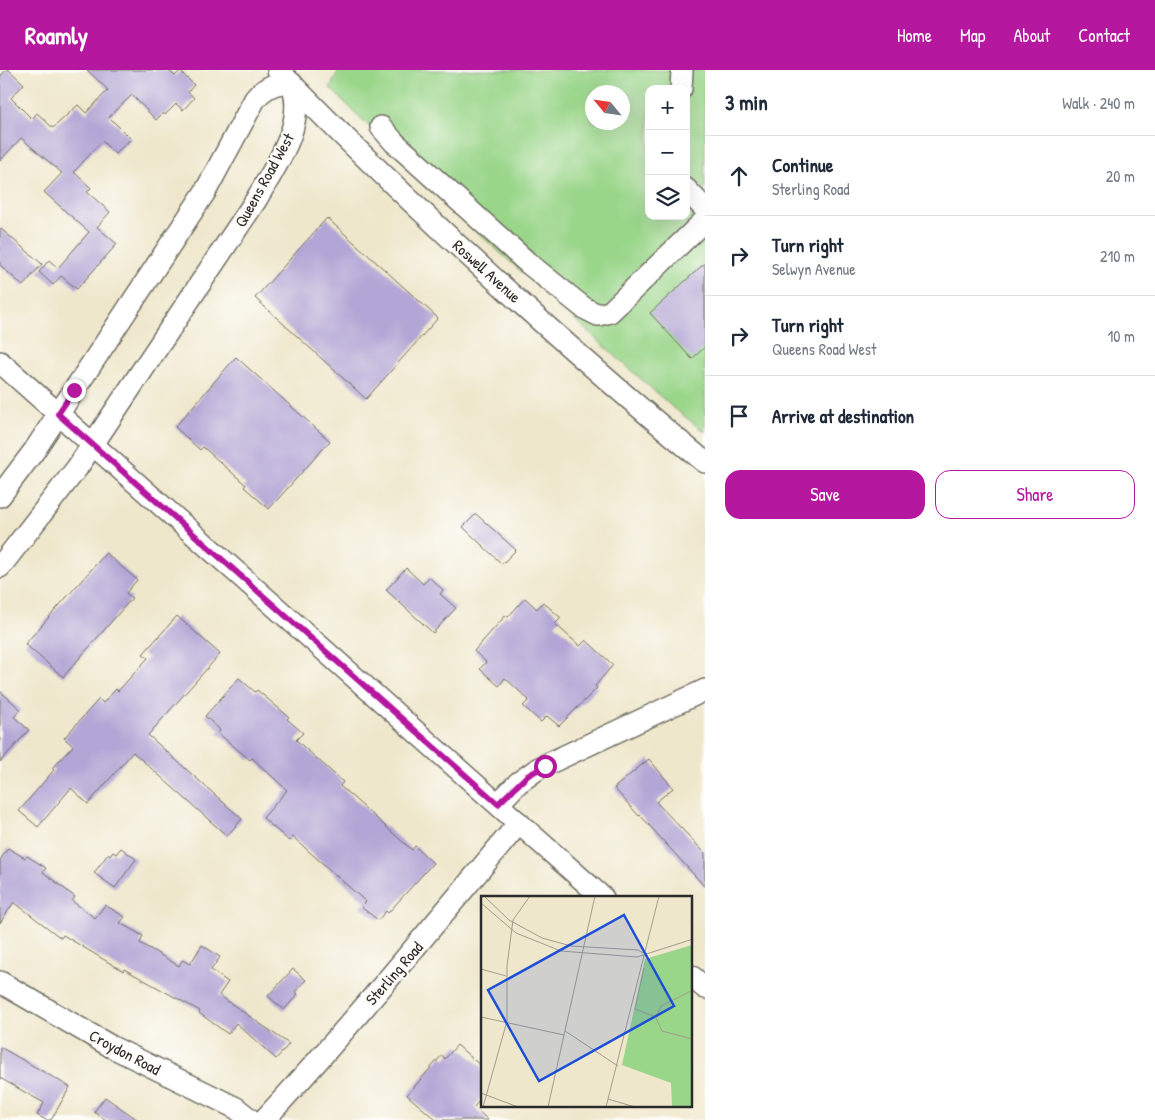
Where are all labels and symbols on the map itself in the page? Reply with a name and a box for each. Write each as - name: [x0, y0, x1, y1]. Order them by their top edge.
- north arrow: [585, 85, 630, 130]
- street label: Queens Road West: [229, 129, 299, 231]
- street label: Roswell Avenue: [448, 234, 526, 308]
- route end: [63, 379, 86, 402]
- route start: [534, 755, 557, 778]
- inset map: [481, 896, 692, 1108]
- street label: Sterling Road: [360, 937, 428, 1009]
- street label: Croydon Road: [85, 1024, 165, 1080]

